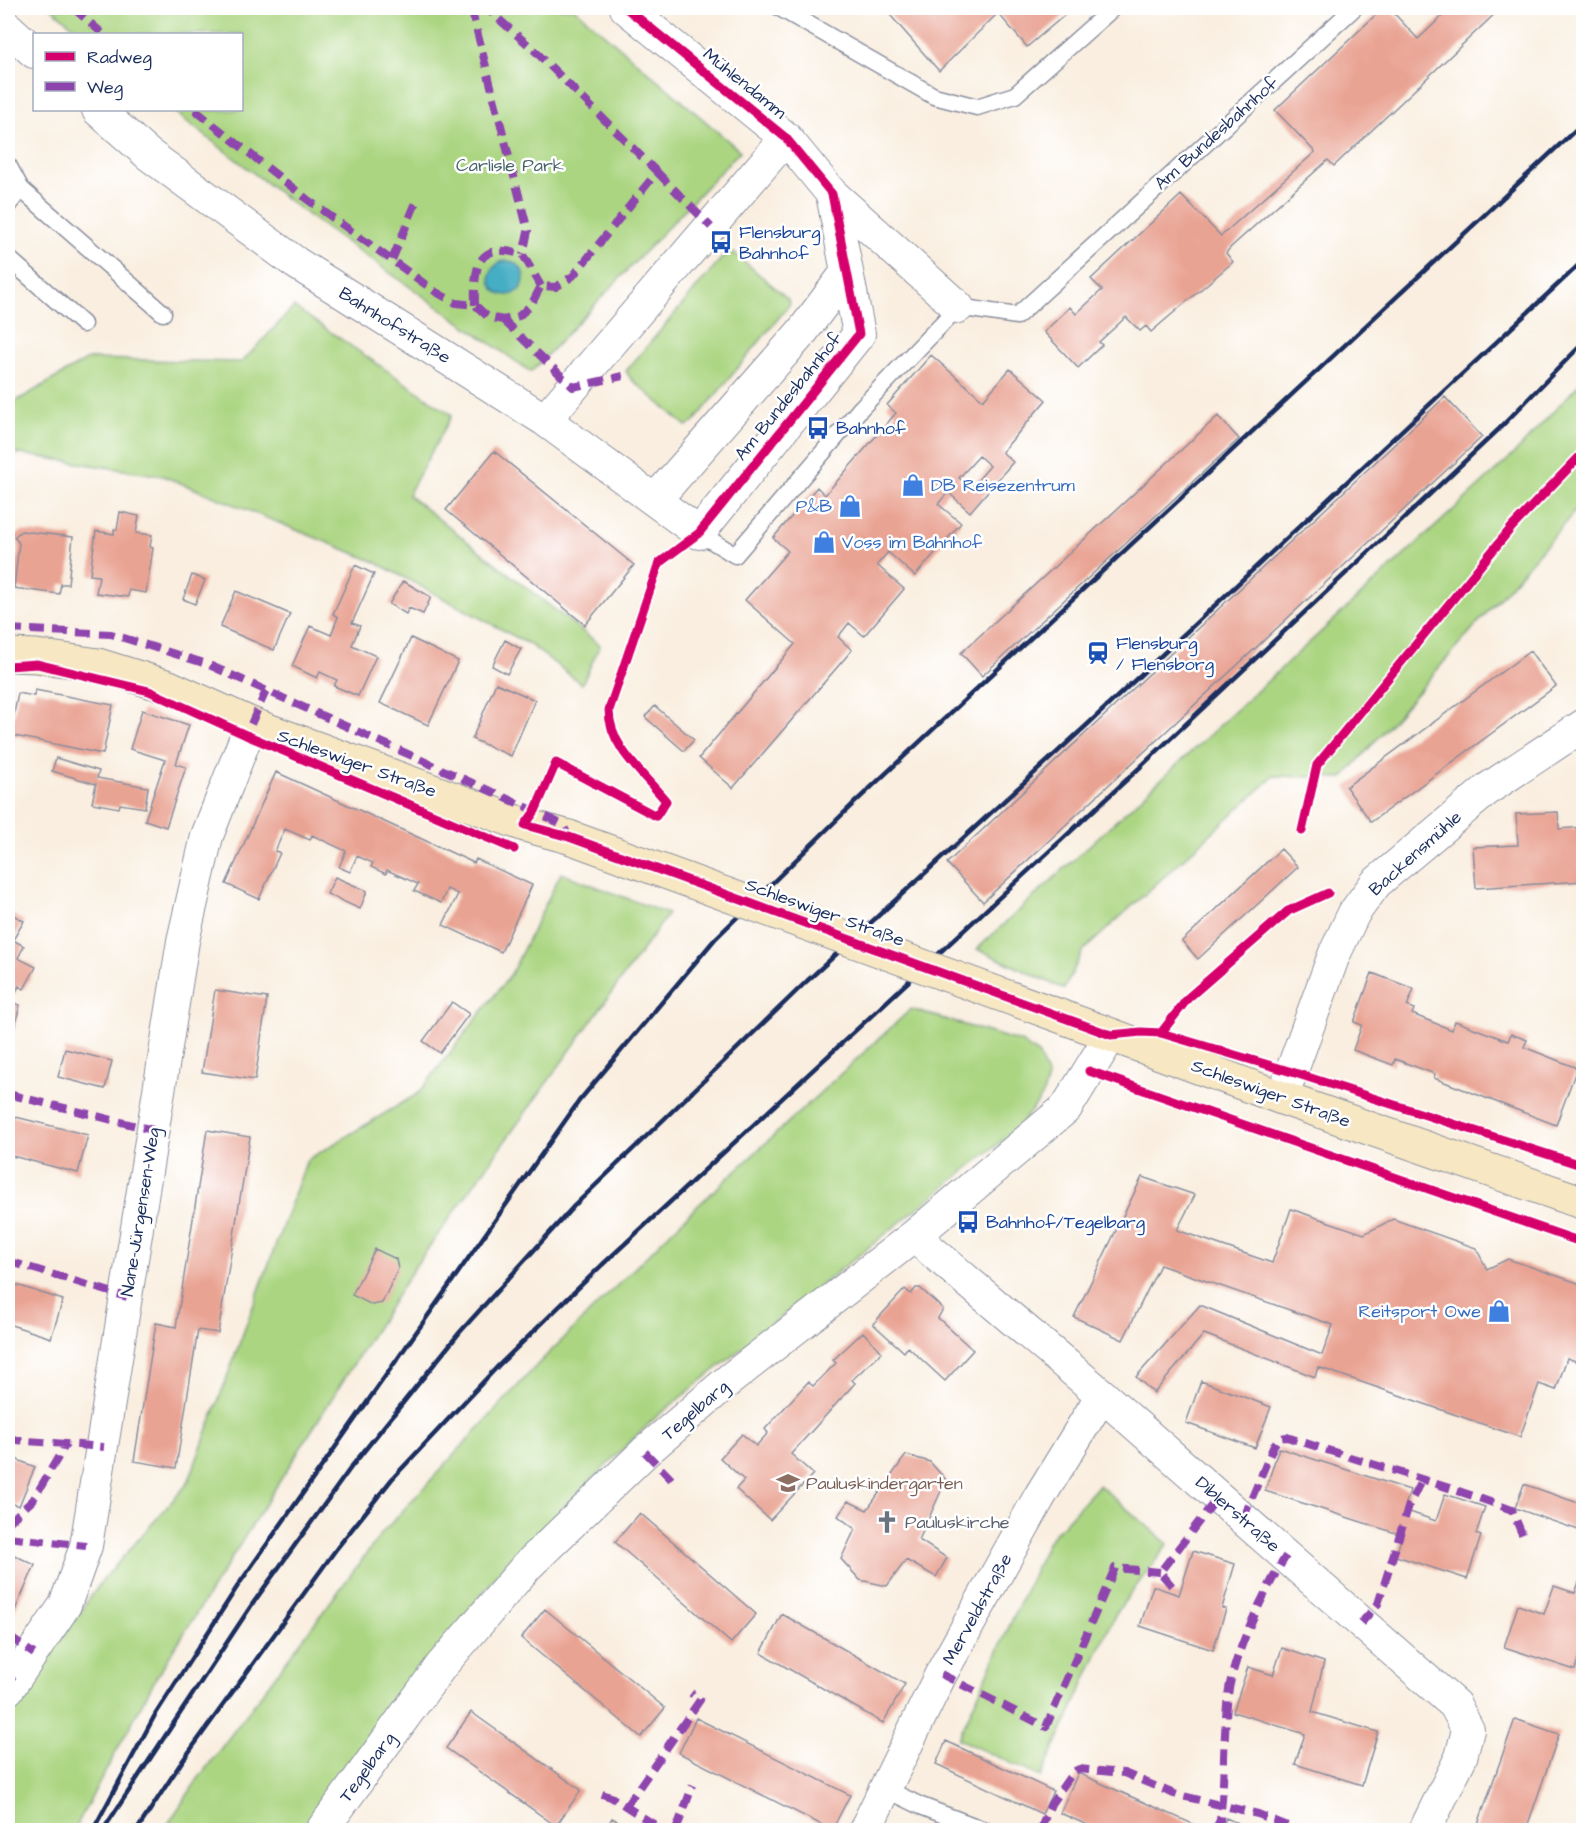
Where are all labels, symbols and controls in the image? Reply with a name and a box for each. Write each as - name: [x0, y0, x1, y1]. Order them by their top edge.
- legend: [33, 33, 243, 111]
- street label: Mühlendamm: [698, 42, 792, 125]
- text: Radweg: [87, 45, 152, 71]
- street label: Am Bundesbahnhof: [1149, 71, 1284, 196]
- text: Weg: [87, 75, 123, 101]
- park label: Carlisle Park: [456, 153, 564, 178]
- place label: Flensburg Bahnhof: [739, 220, 821, 266]
- bus stop icon: Flensburg Bahnhof: [708, 229, 734, 255]
- street label: Bahnhofstraße: [334, 281, 456, 370]
- street label: Am Bundesbahnhof: [729, 327, 848, 466]
- bus stop icon: Bahnhof: [805, 415, 831, 441]
- place label: Bahnhof: [836, 416, 906, 441]
- shop icon: DB Reisezentrum: [900, 472, 926, 498]
- place label: DB Reisezentrum: [931, 473, 1075, 498]
- shop icon: P&B: [837, 493, 863, 519]
- place label: P&B: [796, 494, 832, 519]
- shop icon: Voss im Bahnhof: [811, 529, 837, 555]
- place label: Voss im Bahnhof: [842, 530, 983, 555]
- place label: Flensburg / Flensborg: [1116, 631, 1214, 678]
- station icon: Flensburg / Flensborg: [1085, 640, 1111, 666]
- street label: Schleswiger Straße: [274, 723, 440, 805]
- street label: Backensmühle: [1364, 805, 1467, 902]
- street label: Schleswiger Straße: [742, 872, 908, 954]
- street label: Schleswiger Straße: [1188, 1053, 1354, 1135]
- street label: Nane-Jürgensen-Weg: [115, 1126, 167, 1298]
- bus stop icon: Bahnhof/Tegelbarg: [955, 1209, 981, 1235]
- place label: Bahnhof/Tegelbarg: [986, 1210, 1145, 1236]
- shop icon: Reitsport Owe: [1486, 1298, 1512, 1324]
- place label: Reitsport Owe: [1358, 1299, 1481, 1324]
- street label: Tegelbarg: [656, 1374, 735, 1447]
- school or university icon: Pauluskindergarten: [775, 1470, 801, 1496]
- place label: Pauluskindergarten: [806, 1471, 963, 1497]
- street label: Diblerstraße: [1190, 1471, 1286, 1558]
- church icon: Pauluskirche: [874, 1509, 900, 1535]
- place label: Pauluskirche: [905, 1510, 1010, 1535]
- street label: Merveldstraße: [937, 1549, 1018, 1669]
- street label: Tegelbarg: [333, 1727, 402, 1808]

